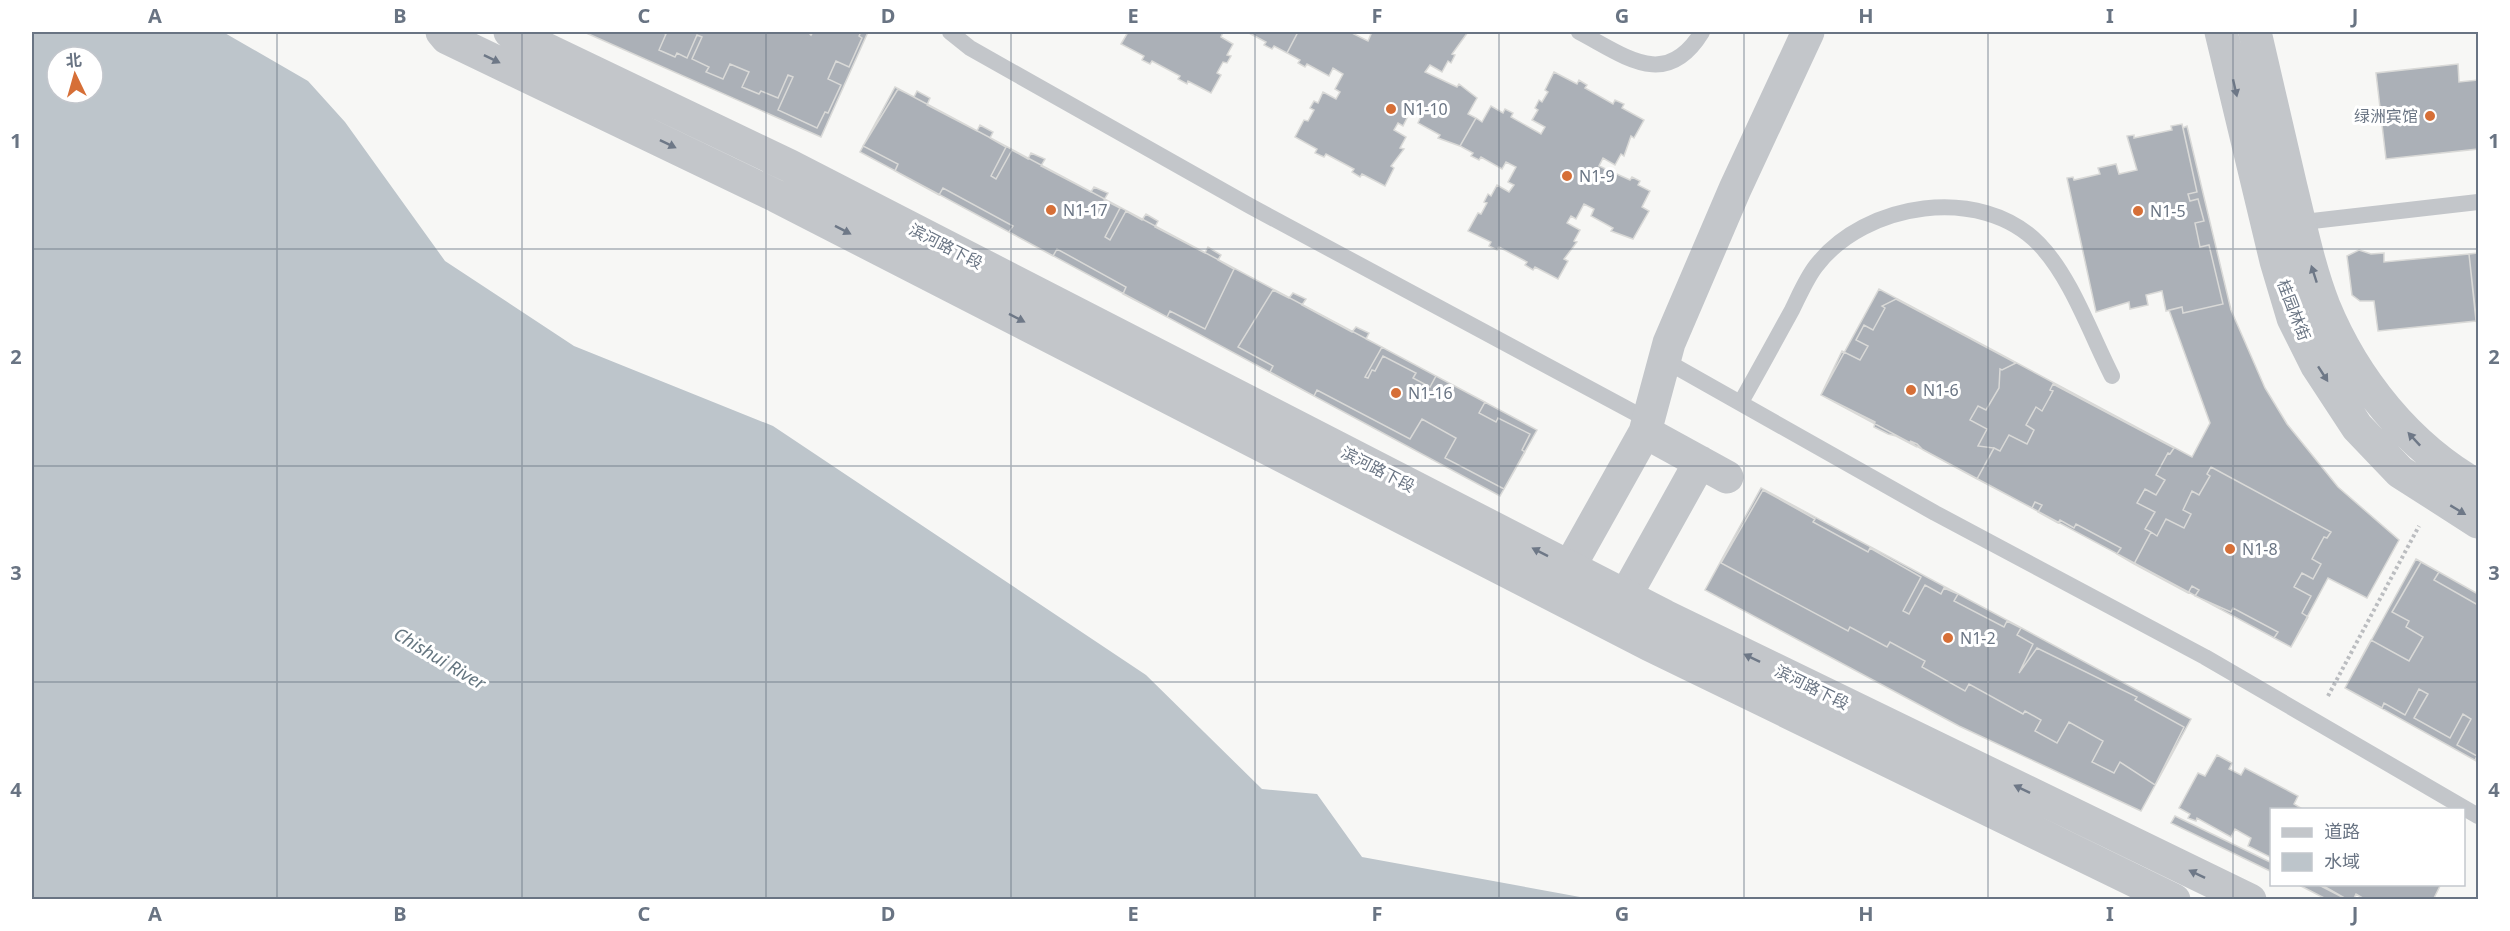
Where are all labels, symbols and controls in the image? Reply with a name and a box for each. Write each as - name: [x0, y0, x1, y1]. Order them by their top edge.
- text: A: [148, 2, 162, 29]
- text: B: [393, 2, 407, 29]
- text: C: [638, 2, 651, 29]
- text: D: [881, 2, 895, 29]
- text: E: [1127, 2, 1139, 29]
- text: F: [1372, 2, 1382, 29]
- text: G: [1615, 2, 1629, 29]
- text: H: [1858, 2, 1874, 29]
- text: I: [2106, 2, 2114, 29]
- text: J: [2350, 2, 2358, 29]
- north arrow: [45, 45, 105, 105]
- text: 北: [65, 48, 83, 72]
- one-way arrow: [484, 55, 501, 64]
- one-way arrow: [2230, 79, 2240, 98]
- place label: N1-10: [1403, 98, 1448, 120]
- marker: N1-10: [1384, 102, 1398, 116]
- place label: 绿洲宾馆: [2354, 105, 2418, 127]
- marker: 绿洲宾馆: [2423, 109, 2437, 123]
- text: 1: [10, 127, 22, 154]
- text: 1: [2488, 127, 2500, 154]
- one-way arrow: [660, 139, 677, 149]
- place label: N1-9: [1579, 165, 1615, 187]
- marker: N1-9: [1560, 169, 1574, 183]
- place label: N1-17: [1063, 199, 1108, 221]
- place label: N1-5: [2150, 200, 2186, 222]
- marker: N1-17: [1044, 203, 1058, 217]
- marker: N1-5: [2131, 204, 2145, 218]
- street label: 滨河路下段: [905, 218, 987, 274]
- one-way arrow: [835, 225, 852, 235]
- one-way arrow: [2309, 265, 2318, 283]
- street label: 桂园林街: [2272, 276, 2316, 344]
- one-way arrow: [1008, 313, 1026, 323]
- text: 2: [10, 343, 22, 370]
- text: 2: [2488, 343, 2500, 370]
- one-way arrow: [2317, 366, 2328, 382]
- place label: N1-6: [1923, 379, 1959, 401]
- place label: N1-16: [1408, 382, 1453, 404]
- marker: N1-6: [1904, 383, 1918, 397]
- marker: N1-16: [1389, 386, 1403, 400]
- one-way arrow: [2407, 432, 2421, 447]
- street label: 滨河路下段: [1337, 441, 1419, 497]
- one-way arrow: [2450, 505, 2466, 516]
- place label: N1-8: [2242, 538, 2278, 560]
- marker: N1-8: [2223, 542, 2237, 556]
- one-way arrow: [1531, 547, 1548, 557]
- text: 3: [10, 559, 22, 586]
- text: 3: [2488, 559, 2500, 586]
- water label: Chishui River: [390, 621, 491, 695]
- place label: N1-2: [1960, 627, 1996, 649]
- marker: N1-2: [1941, 631, 1955, 645]
- one-way arrow: [1743, 653, 1760, 663]
- street label: 滨河路下段: [1771, 660, 1853, 714]
- text: 4: [10, 776, 22, 803]
- text: 4: [2488, 776, 2500, 803]
- one-way arrow: [2013, 784, 2030, 793]
- legend: [2270, 808, 2465, 886]
- text: 道路: [2324, 819, 2360, 843]
- text: 水域: [2324, 849, 2360, 873]
- one-way arrow: [2189, 869, 2206, 879]
- text: A: [148, 900, 162, 927]
- text: B: [393, 900, 407, 927]
- text: C: [638, 900, 651, 927]
- text: D: [881, 900, 895, 927]
- text: E: [1127, 900, 1139, 927]
- text: F: [1372, 900, 1382, 927]
- text: G: [1615, 900, 1629, 927]
- text: H: [1858, 900, 1874, 927]
- text: I: [2106, 900, 2114, 927]
- text: J: [2350, 900, 2358, 927]

